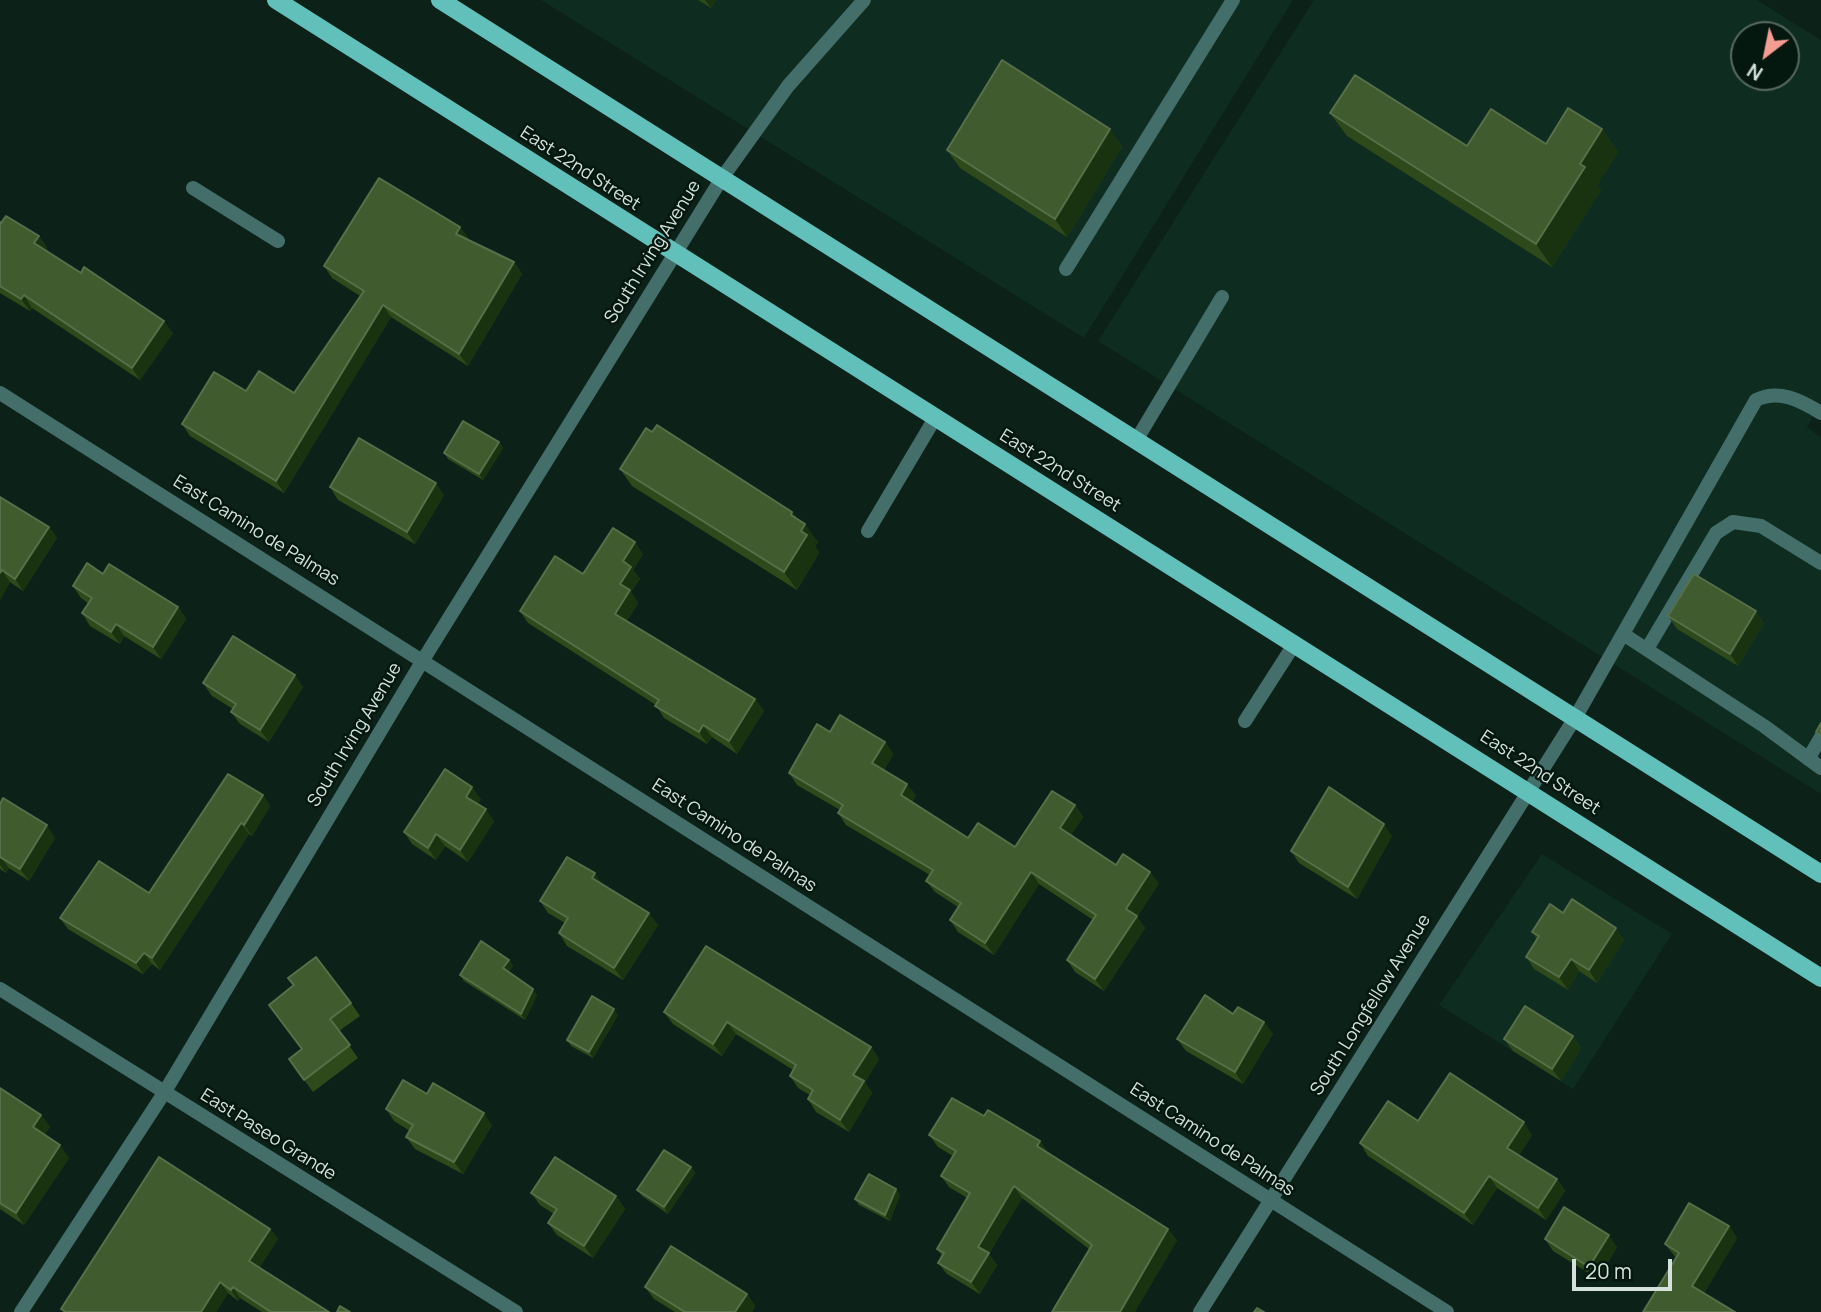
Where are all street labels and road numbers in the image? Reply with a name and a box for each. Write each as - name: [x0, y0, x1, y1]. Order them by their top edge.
- street label: East 22nd Street: [516, 122, 644, 216]
- street label: South Irving Avenue: [600, 177, 706, 327]
- street label: East 22nd Street: [995, 425, 1125, 517]
- street label: East Camino de Palmas: [169, 471, 343, 591]
- street label: South Irving Avenue: [303, 659, 407, 811]
- street label: East 22nd Street: [1476, 726, 1604, 820]
- street label: East Camino de Palmas: [648, 775, 820, 897]
- street label: South Longfellow Avenue: [1306, 910, 1436, 1100]
- street label: East Camino de Palmas: [1126, 1079, 1298, 1201]
- street label: East Paseo Grande: [196, 1085, 340, 1185]

